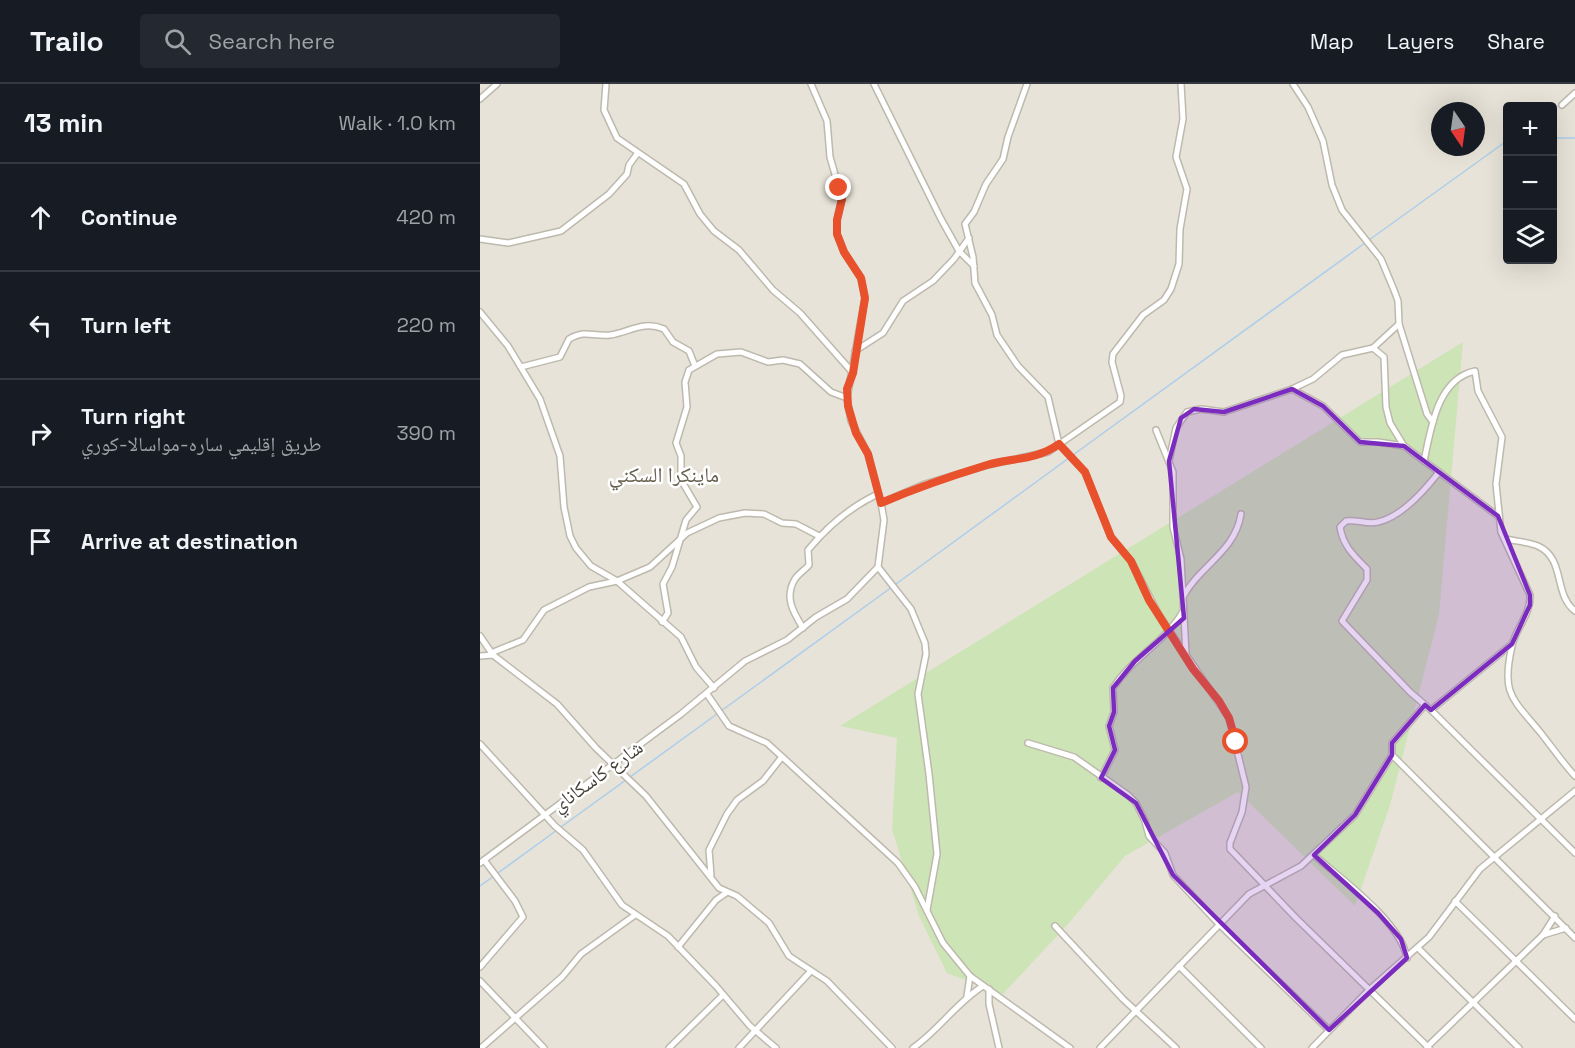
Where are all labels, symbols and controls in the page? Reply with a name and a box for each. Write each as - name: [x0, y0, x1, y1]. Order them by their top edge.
- search box: [140, 14, 560, 68]
- text: Trailo: [30, 23, 104, 59]
- icon: search: [161, 25, 194, 58]
- text: Search here: [209, 27, 335, 55]
- text: Map: [1310, 28, 1354, 55]
- text: Layers: [1387, 28, 1454, 55]
- text: Share: [1487, 28, 1545, 55]
- north arrow: [1431, 102, 1485, 156]
- map controls: [1503, 102, 1557, 264]
- button: +: [1503, 102, 1557, 156]
- text: 13 min: [24, 106, 103, 140]
- text: Walk · 1.0 km: [338, 110, 456, 136]
- button: −: [1503, 156, 1557, 210]
- route end: [825, 174, 851, 200]
- icon: ahead: [24, 201, 57, 234]
- text: Continue: [81, 203, 177, 231]
- text: 420 m: [396, 204, 456, 230]
- button: layers: [1503, 210, 1557, 264]
- icon: left: [24, 309, 57, 342]
- text: Turn left: [81, 311, 171, 339]
- text: 220 m: [397, 312, 456, 338]
- text: Turn right: [81, 402, 186, 430]
- icon: right: [24, 417, 57, 450]
- text: 390 m: [397, 420, 456, 446]
- text: طريق إقليمي ساره-مواسالا-كوري: [81, 431, 321, 457]
- district label: ماينكرا السكني: [609, 461, 719, 491]
- icon: arrive: [24, 525, 57, 558]
- text: Arrive at destination: [81, 527, 298, 555]
- route start: [1222, 728, 1248, 754]
- street label: شارع كاسكاناي: [546, 734, 650, 820]

